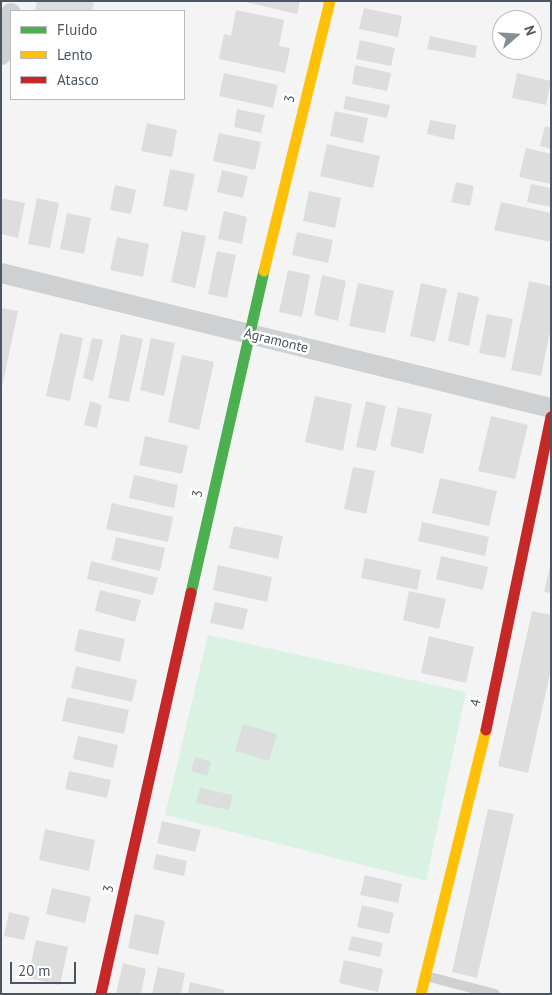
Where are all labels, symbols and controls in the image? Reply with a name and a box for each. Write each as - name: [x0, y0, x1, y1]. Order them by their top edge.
- legend: [10, 10, 185, 100]
- north arrow: [492, 10, 542, 60]
- text: Fluido: [57, 20, 97, 39]
- text: N: [520, 23, 540, 38]
- text: Lento: [57, 45, 93, 64]
- text: Atasco: [57, 70, 99, 89]
- street label: 3: [281, 93, 299, 105]
- street label: Agramonte: [242, 325, 310, 357]
- street label: 3: [189, 488, 207, 500]
- street label: 4: [467, 698, 485, 708]
- street label: 3: [100, 883, 118, 895]
- scale bar: [12, 952, 79, 984]
- text: 20 m: [18, 961, 51, 980]

